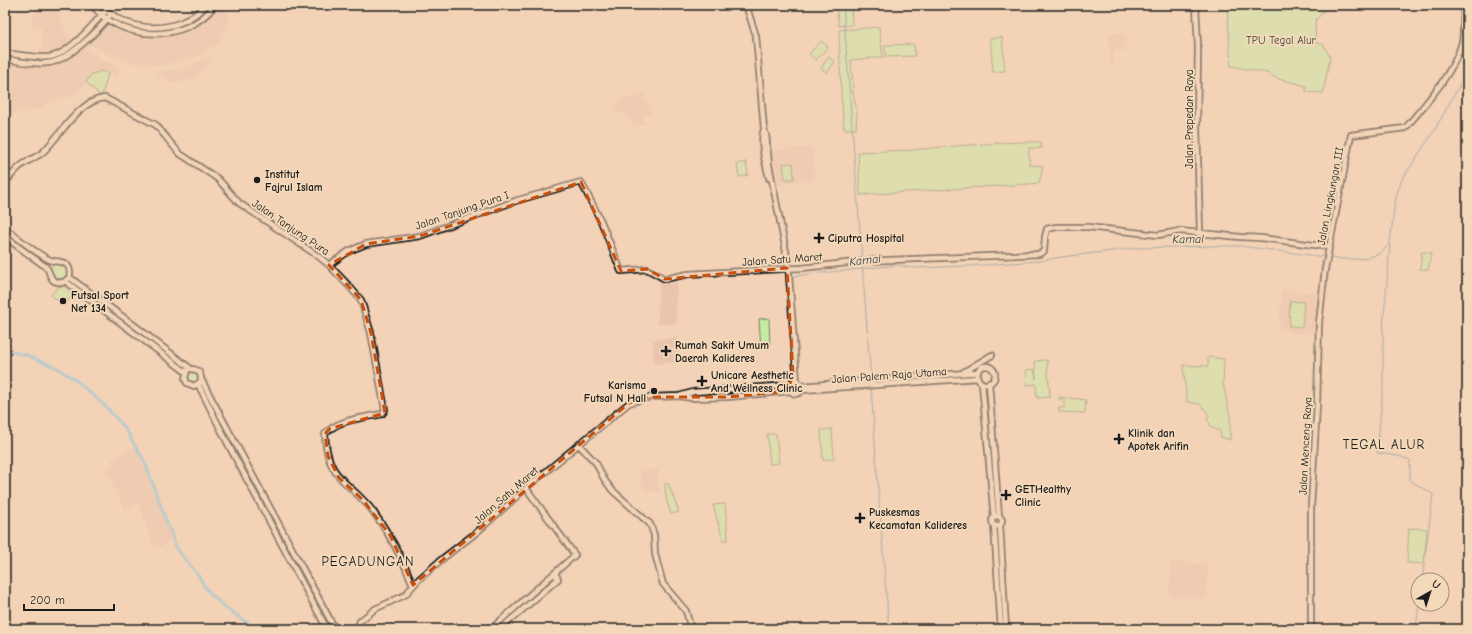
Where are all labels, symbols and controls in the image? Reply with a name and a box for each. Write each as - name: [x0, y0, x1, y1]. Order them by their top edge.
- park label: TPU Tegal Alur: [1246, 34, 1317, 47]
- street label: Jalan Prepedan Raya: [1183, 69, 1196, 169]
- street label: Jalan Lingkungan III: [1315, 146, 1346, 246]
- place label: Institut Fajrul Islam: [265, 168, 323, 194]
- marker: Institut Fajrul Islam: [252, 175, 262, 185]
- street label: Jalan Tanjung Pura I: [414, 188, 511, 233]
- street label: Jalan Tanjung Pura: [250, 197, 332, 258]
- marker: Ciputra Hospital: [813, 232, 825, 244]
- place label: Ciputra Hospital: [828, 232, 904, 245]
- water label: Kamal: [1172, 232, 1204, 246]
- street label: Jalan Satu Maret: [741, 250, 823, 269]
- water label: Kamal: [849, 251, 882, 269]
- place label: Futsal Sport Net 134: [71, 289, 129, 315]
- marker: Futsal Sport Net 134: [58, 296, 68, 306]
- place label: Rumah Sakit Umum Daerah Kalideres: [675, 339, 769, 365]
- marker: Rumah Sakit Umum Daerah Kalideres: [660, 345, 672, 357]
- street label: Jalan Palem Raja Utama: [831, 365, 947, 386]
- place label: Unicare Aesthetic And Wellness Clinic: [711, 369, 802, 395]
- marker: Unicare Aesthetic And Wellness Clinic: [696, 375, 708, 387]
- place label: Karisma Futsal N Hall: [584, 379, 646, 405]
- marker: Karisma Futsal N Hall: [649, 386, 659, 396]
- street label: Jalan Menceng Raya: [1296, 397, 1315, 495]
- place label: Klinik dan Apotek Arifin: [1128, 427, 1189, 453]
- marker: Klinik dan Apotek Arifin: [1113, 433, 1125, 445]
- district label: TEGAL ALUR: [1343, 437, 1425, 452]
- street label: Jalan Satu Maret: [472, 464, 542, 527]
- place label: GETHealthy Clinic: [1015, 483, 1071, 509]
- marker: GETHealthy Clinic: [1000, 489, 1012, 501]
- place label: Puskesmas Kecamatan Kalideres: [869, 506, 967, 532]
- marker: Puskesmas Kecamatan Kalideres: [854, 512, 866, 524]
- district label: PEGADUNGAN: [322, 554, 414, 569]
- north arrow: [1410, 572, 1450, 612]
- text: U: [1429, 577, 1443, 592]
- scale bar: [24, 586, 114, 612]
- text: 200 m: [30, 593, 65, 607]

